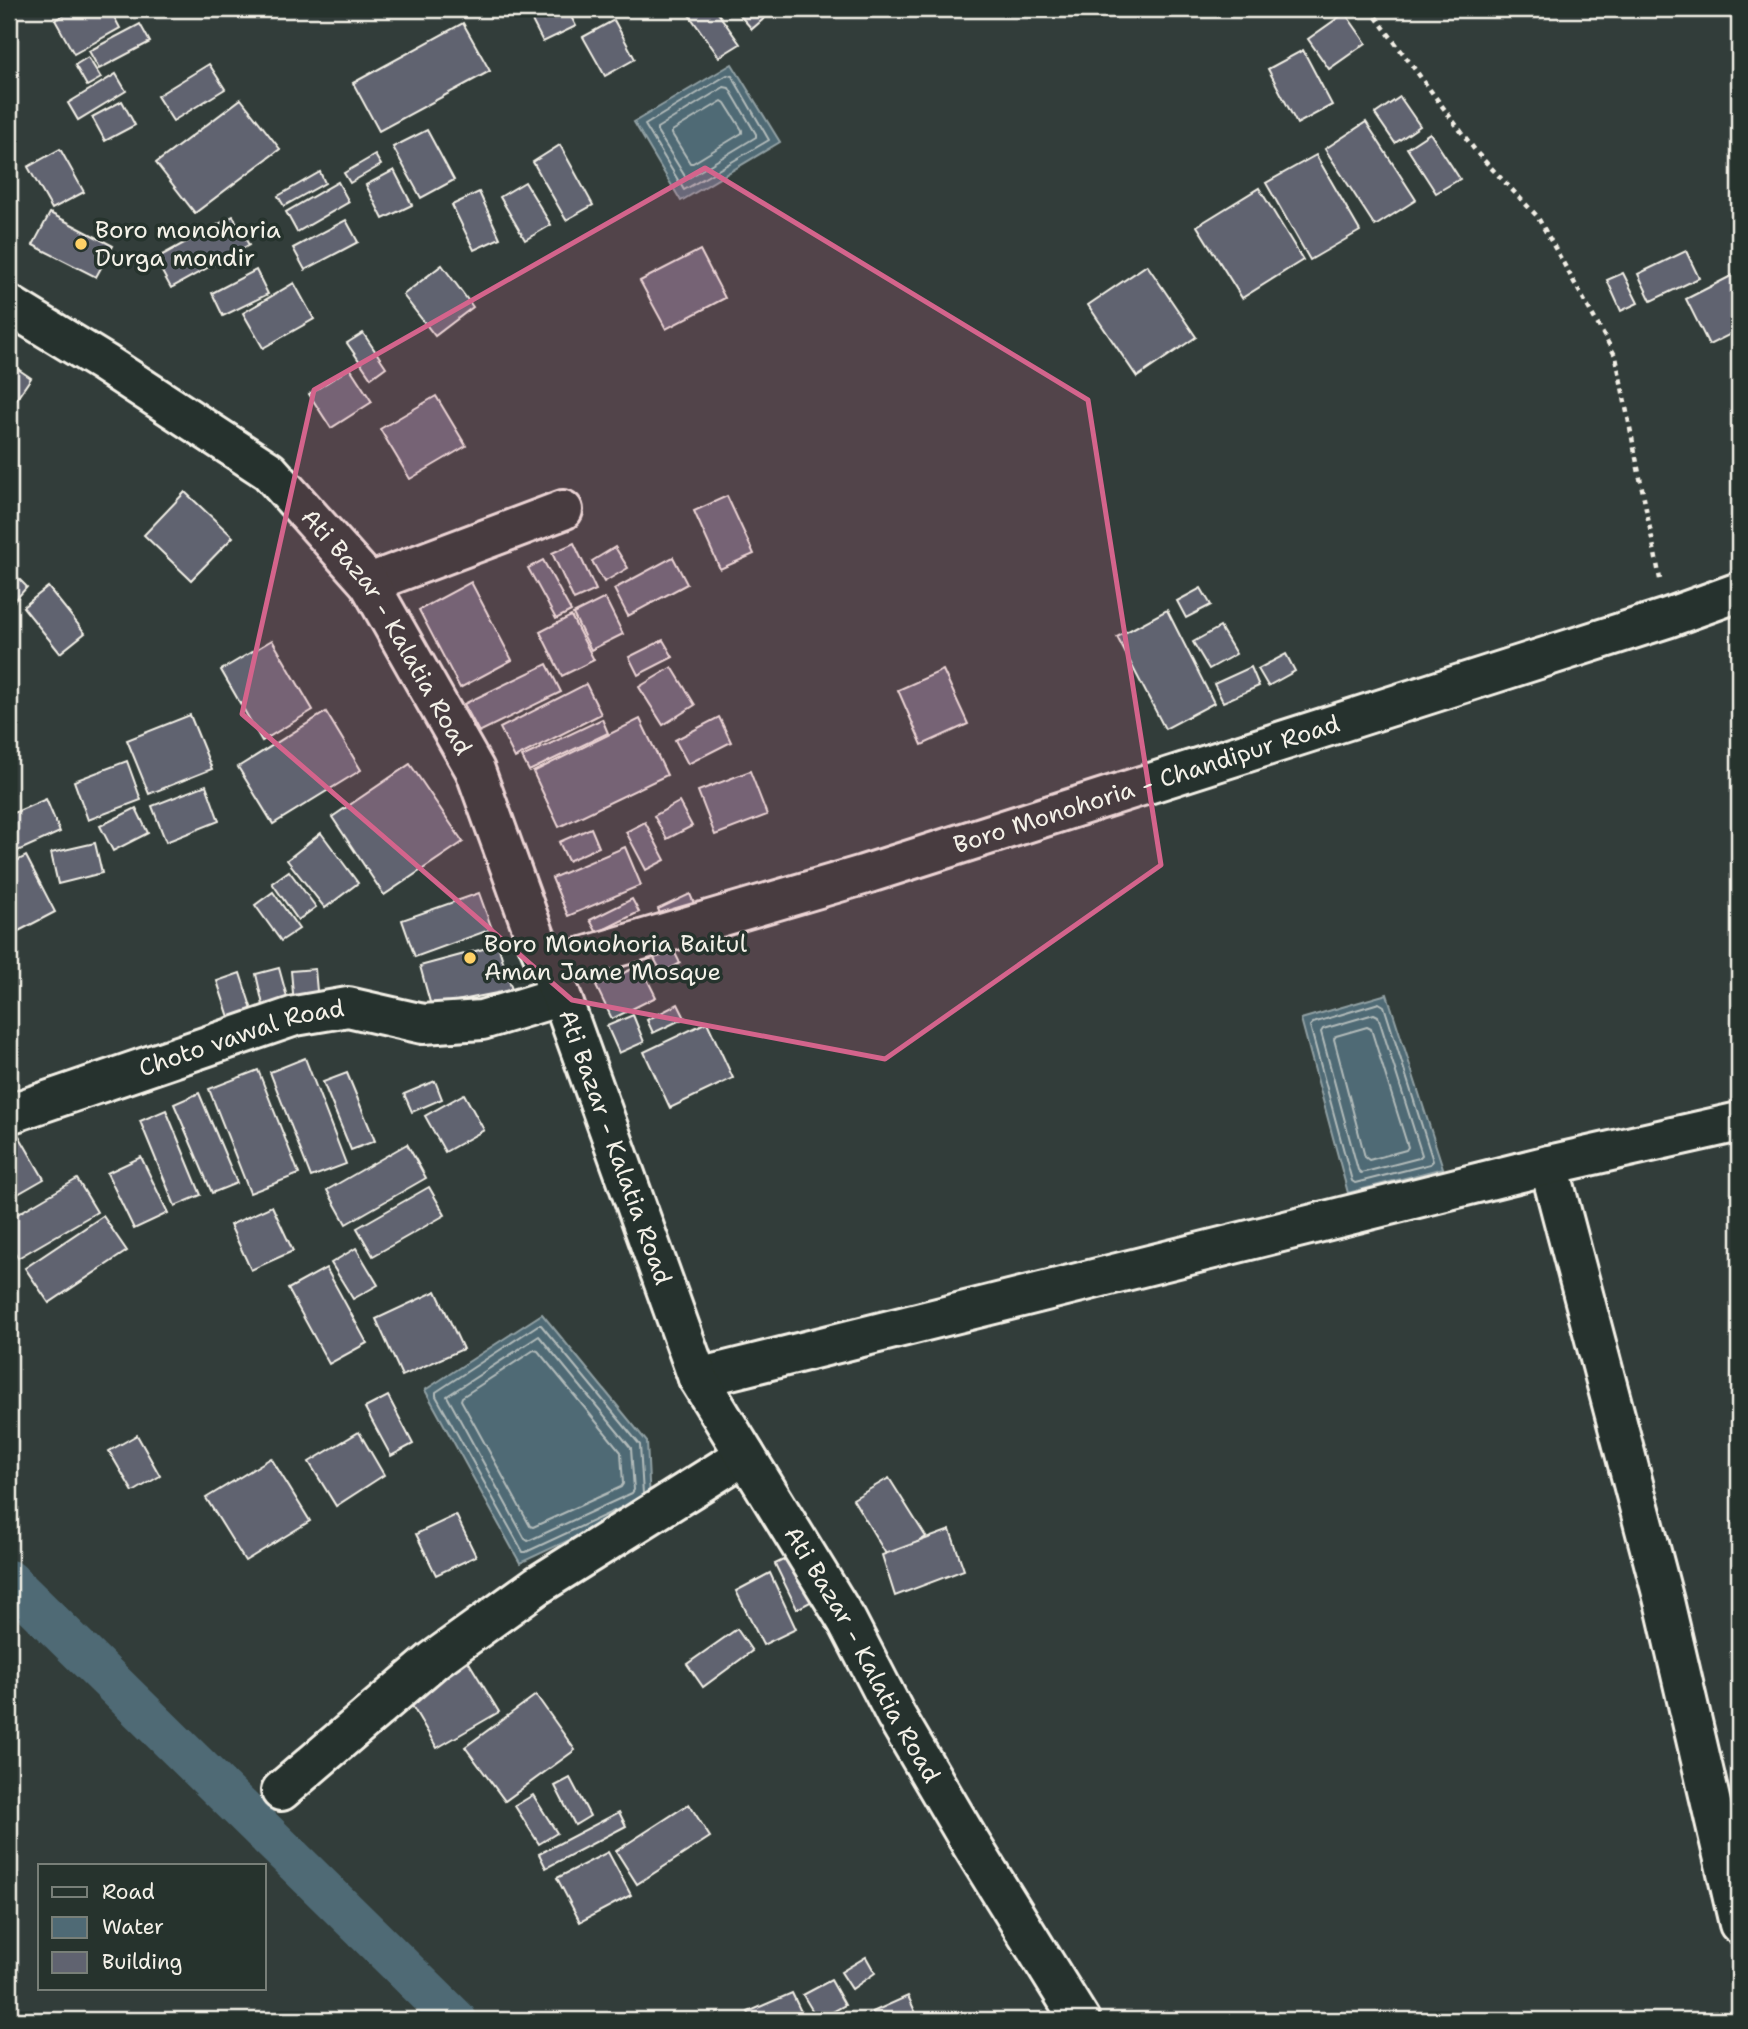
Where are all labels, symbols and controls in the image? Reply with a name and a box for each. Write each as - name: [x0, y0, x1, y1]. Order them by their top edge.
- place label: Boro monohoria Durga mondir: [95, 214, 281, 274]
- marker: Boro monohoria Durga mondir: [73, 236, 89, 252]
- street label: Ati Bazar - Kalatia Road: [294, 502, 479, 761]
- street label: Boro Monohoria - Chandipur Road: [950, 708, 1344, 861]
- place label: Boro Monohoria Baitul Aman Jame Mosque: [484, 928, 748, 988]
- marker: Boro Monohoria Baitul Aman Jame Mosque: [462, 950, 478, 966]
- street label: Choto vawal Road: [134, 992, 347, 1084]
- street label: Ati Bazar - Kalatia Road: [551, 1005, 679, 1289]
- street label: Ati Bazar - Kalatia Road: [777, 1520, 948, 1789]
- legend: [38, 1864, 266, 1990]
- text: Road: [102, 1878, 155, 1906]
- text: Water: [102, 1913, 164, 1941]
- text: Building: [102, 1948, 182, 1976]

